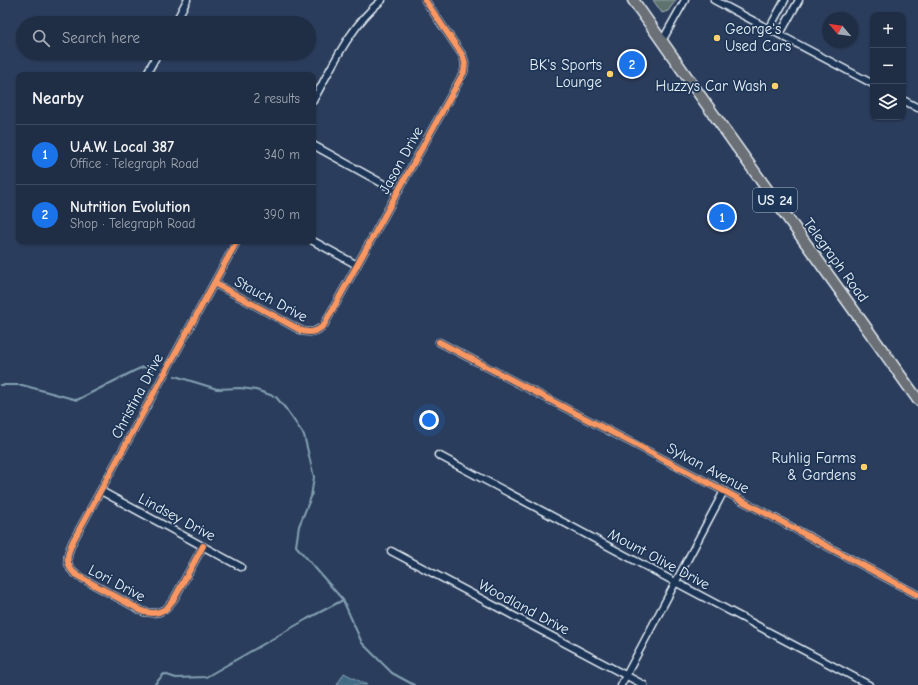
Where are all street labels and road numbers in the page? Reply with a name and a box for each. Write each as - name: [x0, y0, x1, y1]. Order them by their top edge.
- street label: Jason Drive: [375, 123, 427, 197]
- road number: US 24: [753, 188, 797, 212]
- street label: Telegraph Road: [799, 214, 873, 306]
- street label: Stauch Drive: [231, 272, 311, 326]
- street label: Christina Drive: [107, 350, 167, 442]
- street label: Sylvan Avenue: [664, 439, 753, 498]
- street label: Lindsey Drive: [135, 489, 219, 545]
- street label: Mount Olive Drive: [605, 525, 713, 594]
- street label: Lori Drive: [85, 561, 149, 606]
- street label: Woodland Drive: [475, 575, 573, 639]

